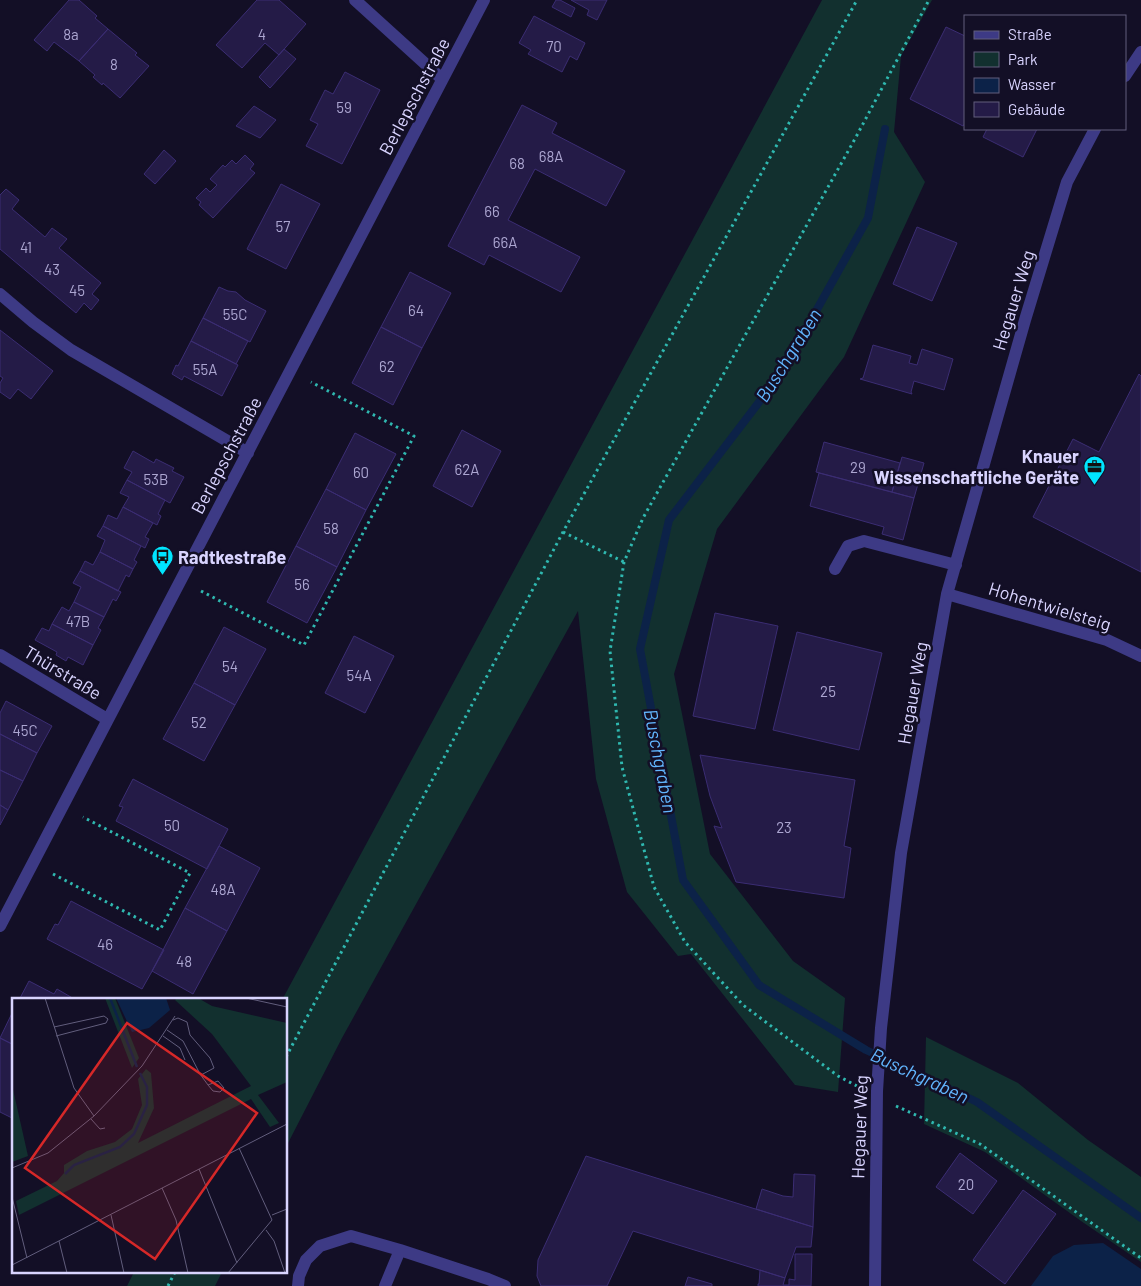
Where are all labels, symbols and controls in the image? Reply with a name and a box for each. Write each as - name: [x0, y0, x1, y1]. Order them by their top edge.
- legend: [964, 15, 1126, 130]
- house number: 8a: [63, 25, 79, 43]
- house number: 4: [258, 25, 266, 43]
- text: Straße: [1008, 25, 1052, 43]
- street label: Berlepschstraße: [374, 34, 454, 158]
- house number: 70: [546, 37, 562, 55]
- text: Park: [1008, 50, 1038, 68]
- house number: 8: [110, 55, 118, 73]
- text: Wasser: [1008, 75, 1056, 93]
- house number: 59: [336, 98, 352, 116]
- text: Gebäude: [1008, 100, 1065, 118]
- house number: 68A: [539, 147, 563, 165]
- house number: 68: [509, 154, 525, 172]
- house number: 66: [484, 202, 500, 220]
- house number: 57: [276, 217, 290, 235]
- house number: 66A: [493, 233, 517, 251]
- house number: 41: [20, 238, 32, 256]
- street label: Hegauer Weg: [987, 247, 1039, 353]
- house number: 43: [44, 260, 60, 278]
- house number: 45: [69, 281, 85, 299]
- house number: 64: [408, 301, 424, 319]
- water label: Buschgraben: [750, 304, 826, 406]
- house number: 55C: [223, 305, 247, 323]
- house number: 62: [379, 357, 395, 375]
- house number: 55A: [193, 360, 217, 378]
- street label: Berlepschstraße: [186, 393, 266, 517]
- place label: Knauer Wissenschaftliche Geräte: [874, 445, 1079, 488]
- office icon: Knauer Wissenschaftliche Geräte: [1083, 454, 1107, 485]
- house number: 29: [850, 458, 866, 476]
- house number: 62A: [455, 460, 479, 478]
- house number: 60: [353, 463, 369, 481]
- house number: 53B: [144, 470, 168, 488]
- house number: 58: [323, 519, 339, 537]
- bus stop icon: Radtkestraße: [150, 545, 174, 576]
- place label: Radtkestraße: [178, 546, 287, 568]
- house number: 56: [294, 575, 310, 593]
- street label: Hohentwielsteig: [986, 577, 1114, 635]
- house number: 47B: [66, 612, 90, 630]
- street label: Thürstraße: [20, 640, 106, 704]
- street label: Hegauer Weg: [892, 640, 932, 746]
- house number: 54: [222, 657, 238, 675]
- house number: 54A: [346, 666, 372, 684]
- house number: 25: [820, 682, 836, 700]
- water label: Buschgraben: [640, 707, 682, 815]
- house number: 52: [191, 713, 207, 731]
- house number: 45C: [12, 721, 38, 739]
- house number: 50: [164, 816, 180, 834]
- house number: 23: [776, 818, 792, 836]
- house number: 48A: [210, 880, 236, 898]
- house number: 46: [97, 935, 113, 953]
- house number: 48: [176, 952, 192, 970]
- inset map: [12, 998, 288, 1274]
- water label: Buschgraben: [867, 1042, 973, 1108]
- street label: Hegauer Weg: [846, 1075, 872, 1179]
- house number: 20: [958, 1175, 974, 1193]

